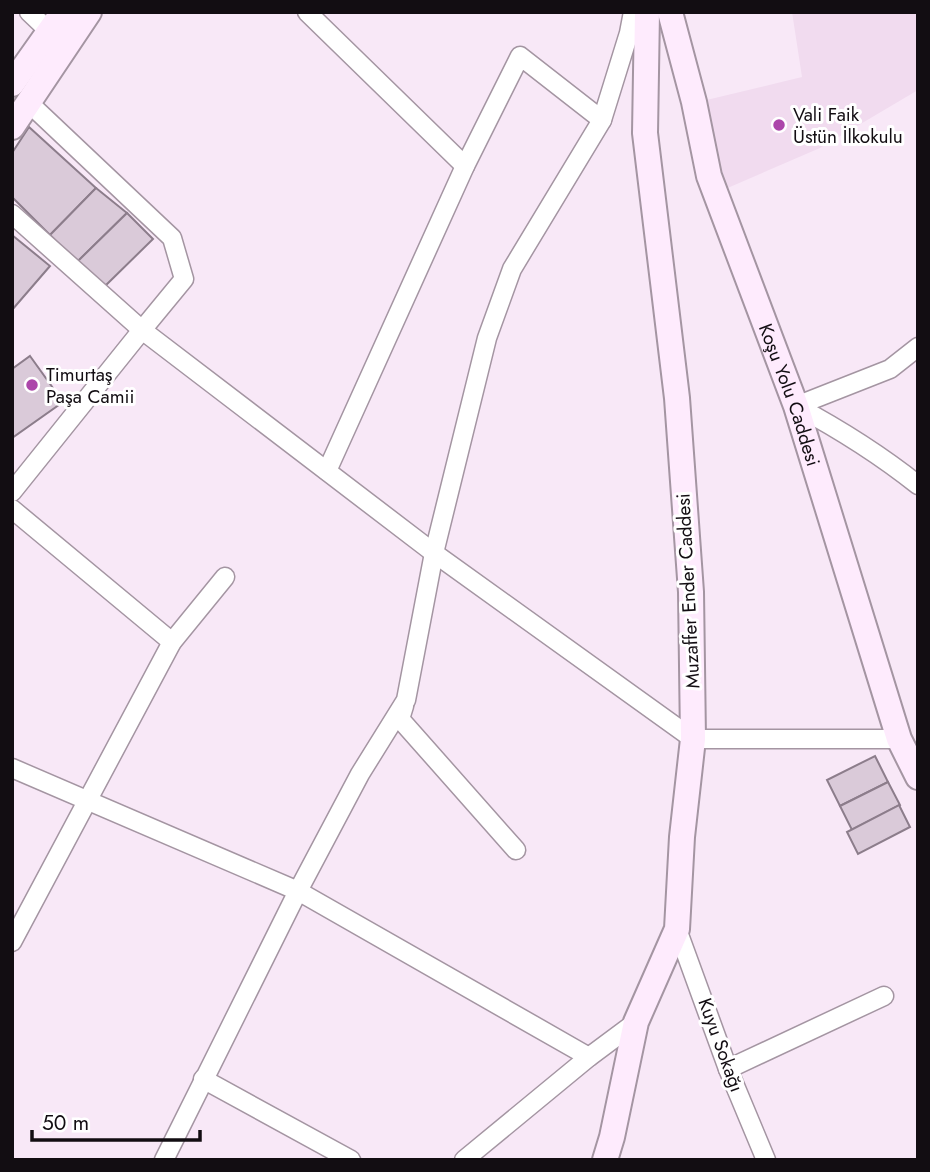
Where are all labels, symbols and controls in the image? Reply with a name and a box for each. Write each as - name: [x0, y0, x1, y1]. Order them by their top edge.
- place label: Vali Faik Üstün İlkokulu: [793, 101, 903, 150]
- marker: Vali Faik Üstün İlkokulu: [771, 117, 787, 133]
- street label: Koşu Yolu Caddesi: [753, 320, 827, 469]
- place label: Timurtaş Paşa Camii: [46, 361, 134, 410]
- marker: Timurtaş Paşa Camii: [24, 377, 40, 393]
- street label: Muzaffer Ender Caddesi: [669, 493, 707, 689]
- street label: Kuyu Sokağı: [692, 994, 750, 1096]
- scale bar: [32, 1098, 200, 1142]
- text: 50 m: [42, 1108, 89, 1138]

